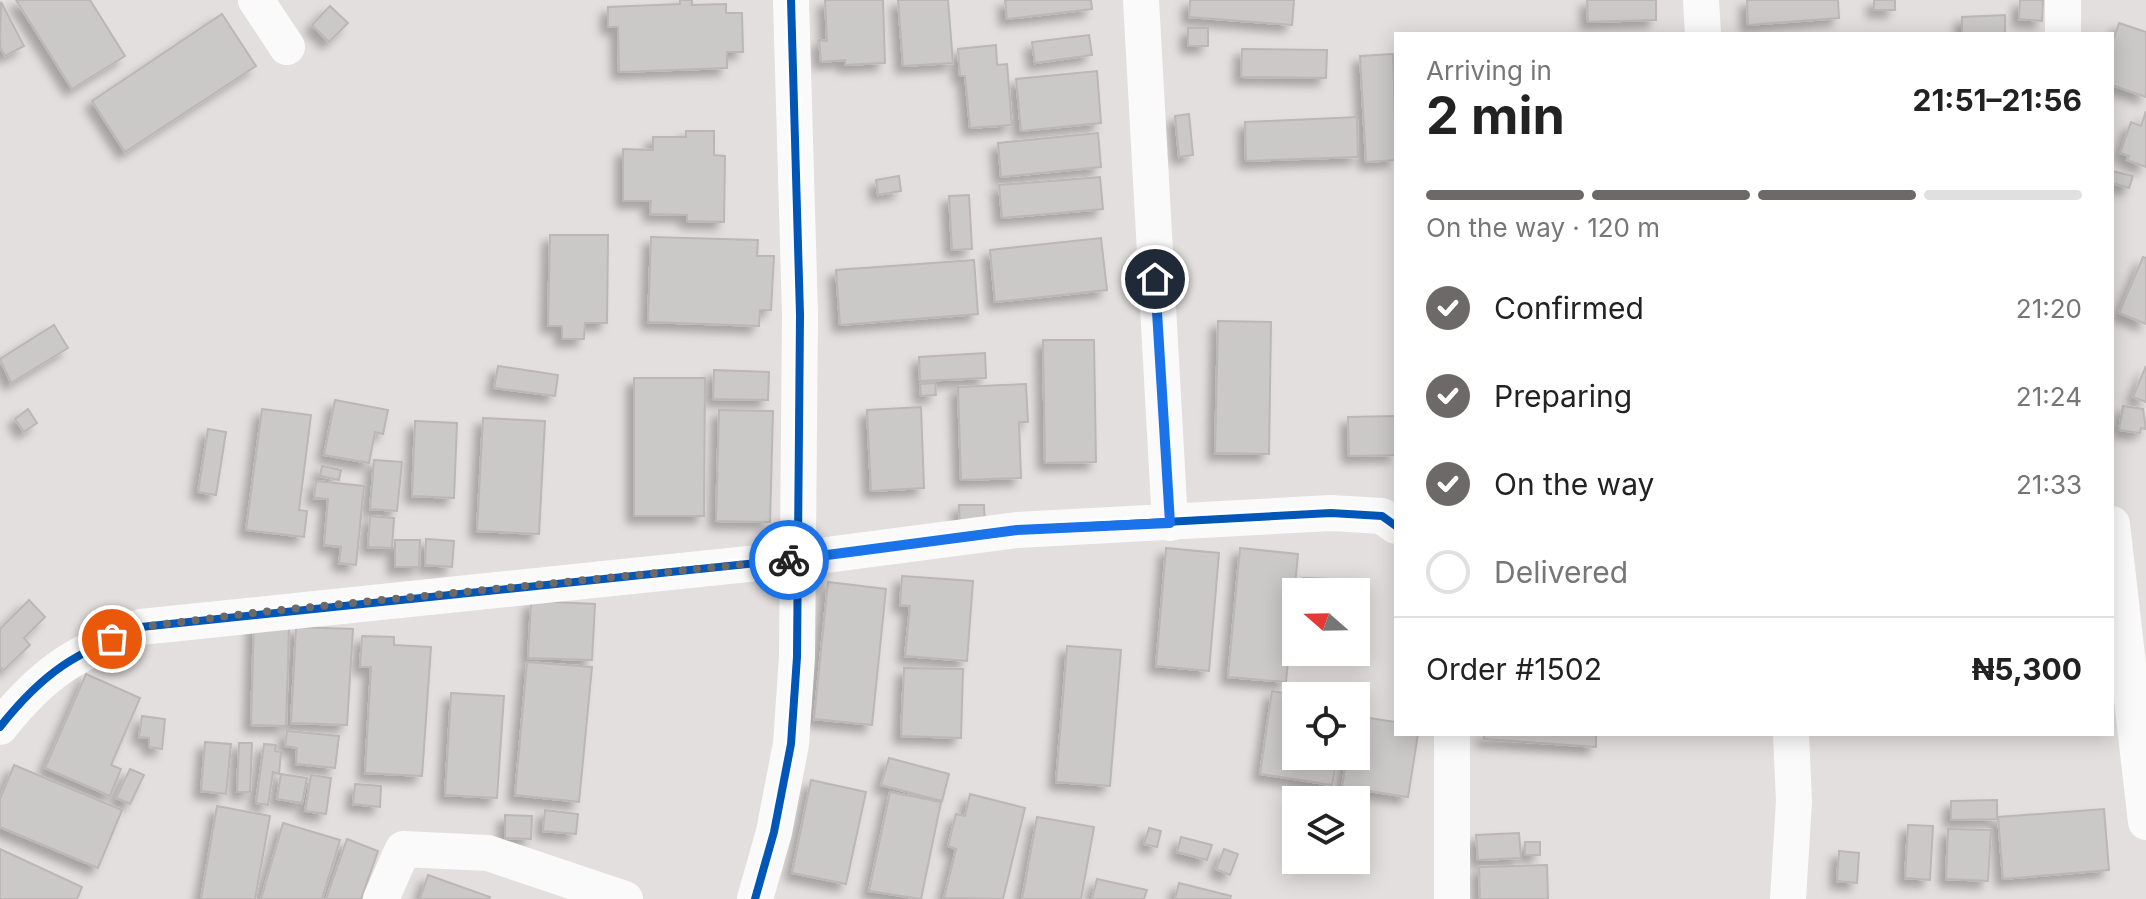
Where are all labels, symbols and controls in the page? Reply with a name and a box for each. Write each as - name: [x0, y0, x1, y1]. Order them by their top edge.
- text: Arriving in: [1426, 55, 1552, 86]
- text: 21:51–21:56: [1913, 82, 2082, 118]
- text: 2 min: [1426, 84, 1565, 147]
- text: On the way · 120 m: [1426, 212, 1660, 243]
- pin: [1121, 245, 1189, 313]
- icon: home: [1133, 257, 1177, 301]
- icon: check: [1426, 286, 1470, 330]
- text: Confirmed: [1494, 290, 1644, 326]
- text: 21:20: [2016, 293, 2082, 324]
- icon: check: [1426, 374, 1470, 418]
- text: Preparing: [1494, 378, 1632, 414]
- text: 21:24: [2016, 381, 2082, 412]
- icon: check: [1426, 462, 1470, 506]
- text: On the way: [1494, 466, 1654, 502]
- text: 21:33: [2016, 469, 2082, 500]
- courier: [749, 520, 829, 600]
- icon: bike: [767, 538, 811, 582]
- text: Delivered: [1494, 554, 1628, 590]
- north arrow: [1282, 578, 1370, 666]
- map controls: [1282, 578, 1370, 874]
- pin: [78, 605, 146, 673]
- icon: bag: [90, 617, 134, 661]
- text: Order #1502: [1426, 651, 1602, 687]
- text: ₦5,300: [1972, 651, 2082, 687]
- button: locate: [1282, 682, 1370, 770]
- button: layers: [1282, 786, 1370, 874]

